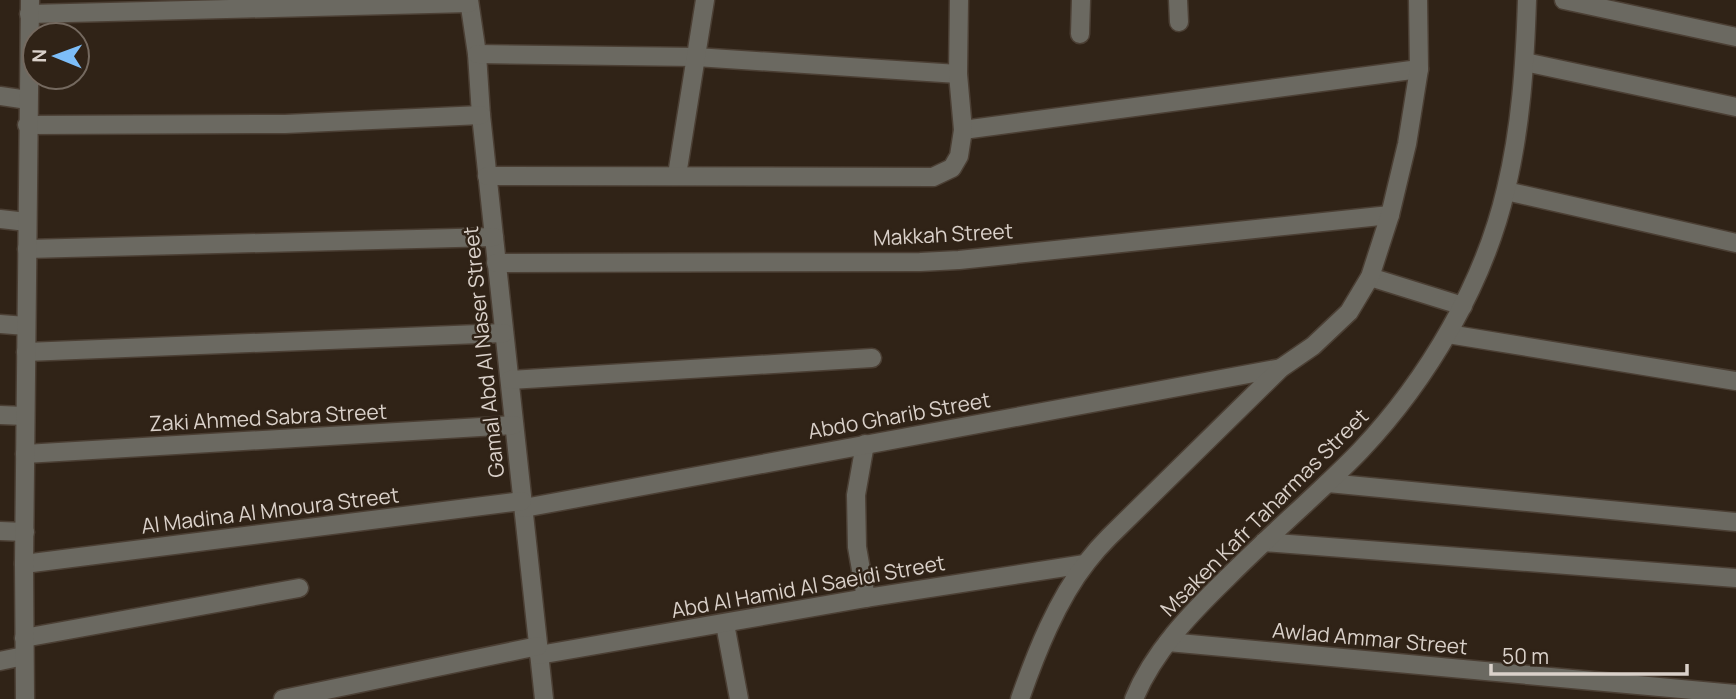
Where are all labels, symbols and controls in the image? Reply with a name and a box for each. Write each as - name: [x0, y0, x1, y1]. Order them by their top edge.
- north arrow: [21, 21, 91, 91]
- text: N: [26, 49, 52, 63]
- street label: Makkah Street: [872, 216, 1014, 252]
- street label: Gamal Abd Al Naser Street: [456, 225, 510, 479]
- street label: Abdo Gharib Street: [806, 385, 992, 445]
- street label: Zaki Ahmed Sabra Street: [148, 397, 388, 437]
- street label: Msaken Kafr Taharmas Street: [1154, 402, 1374, 622]
- street label: Al Madina Al Mnoura Street: [140, 480, 400, 540]
- street label: Abd Al Hamid Al Saeidi Street: [669, 548, 947, 624]
- street label: Awlad Ammar Street: [1271, 616, 1469, 660]
- scale bar: [1491, 632, 1687, 676]
- text: 50 m: [1502, 642, 1549, 670]

